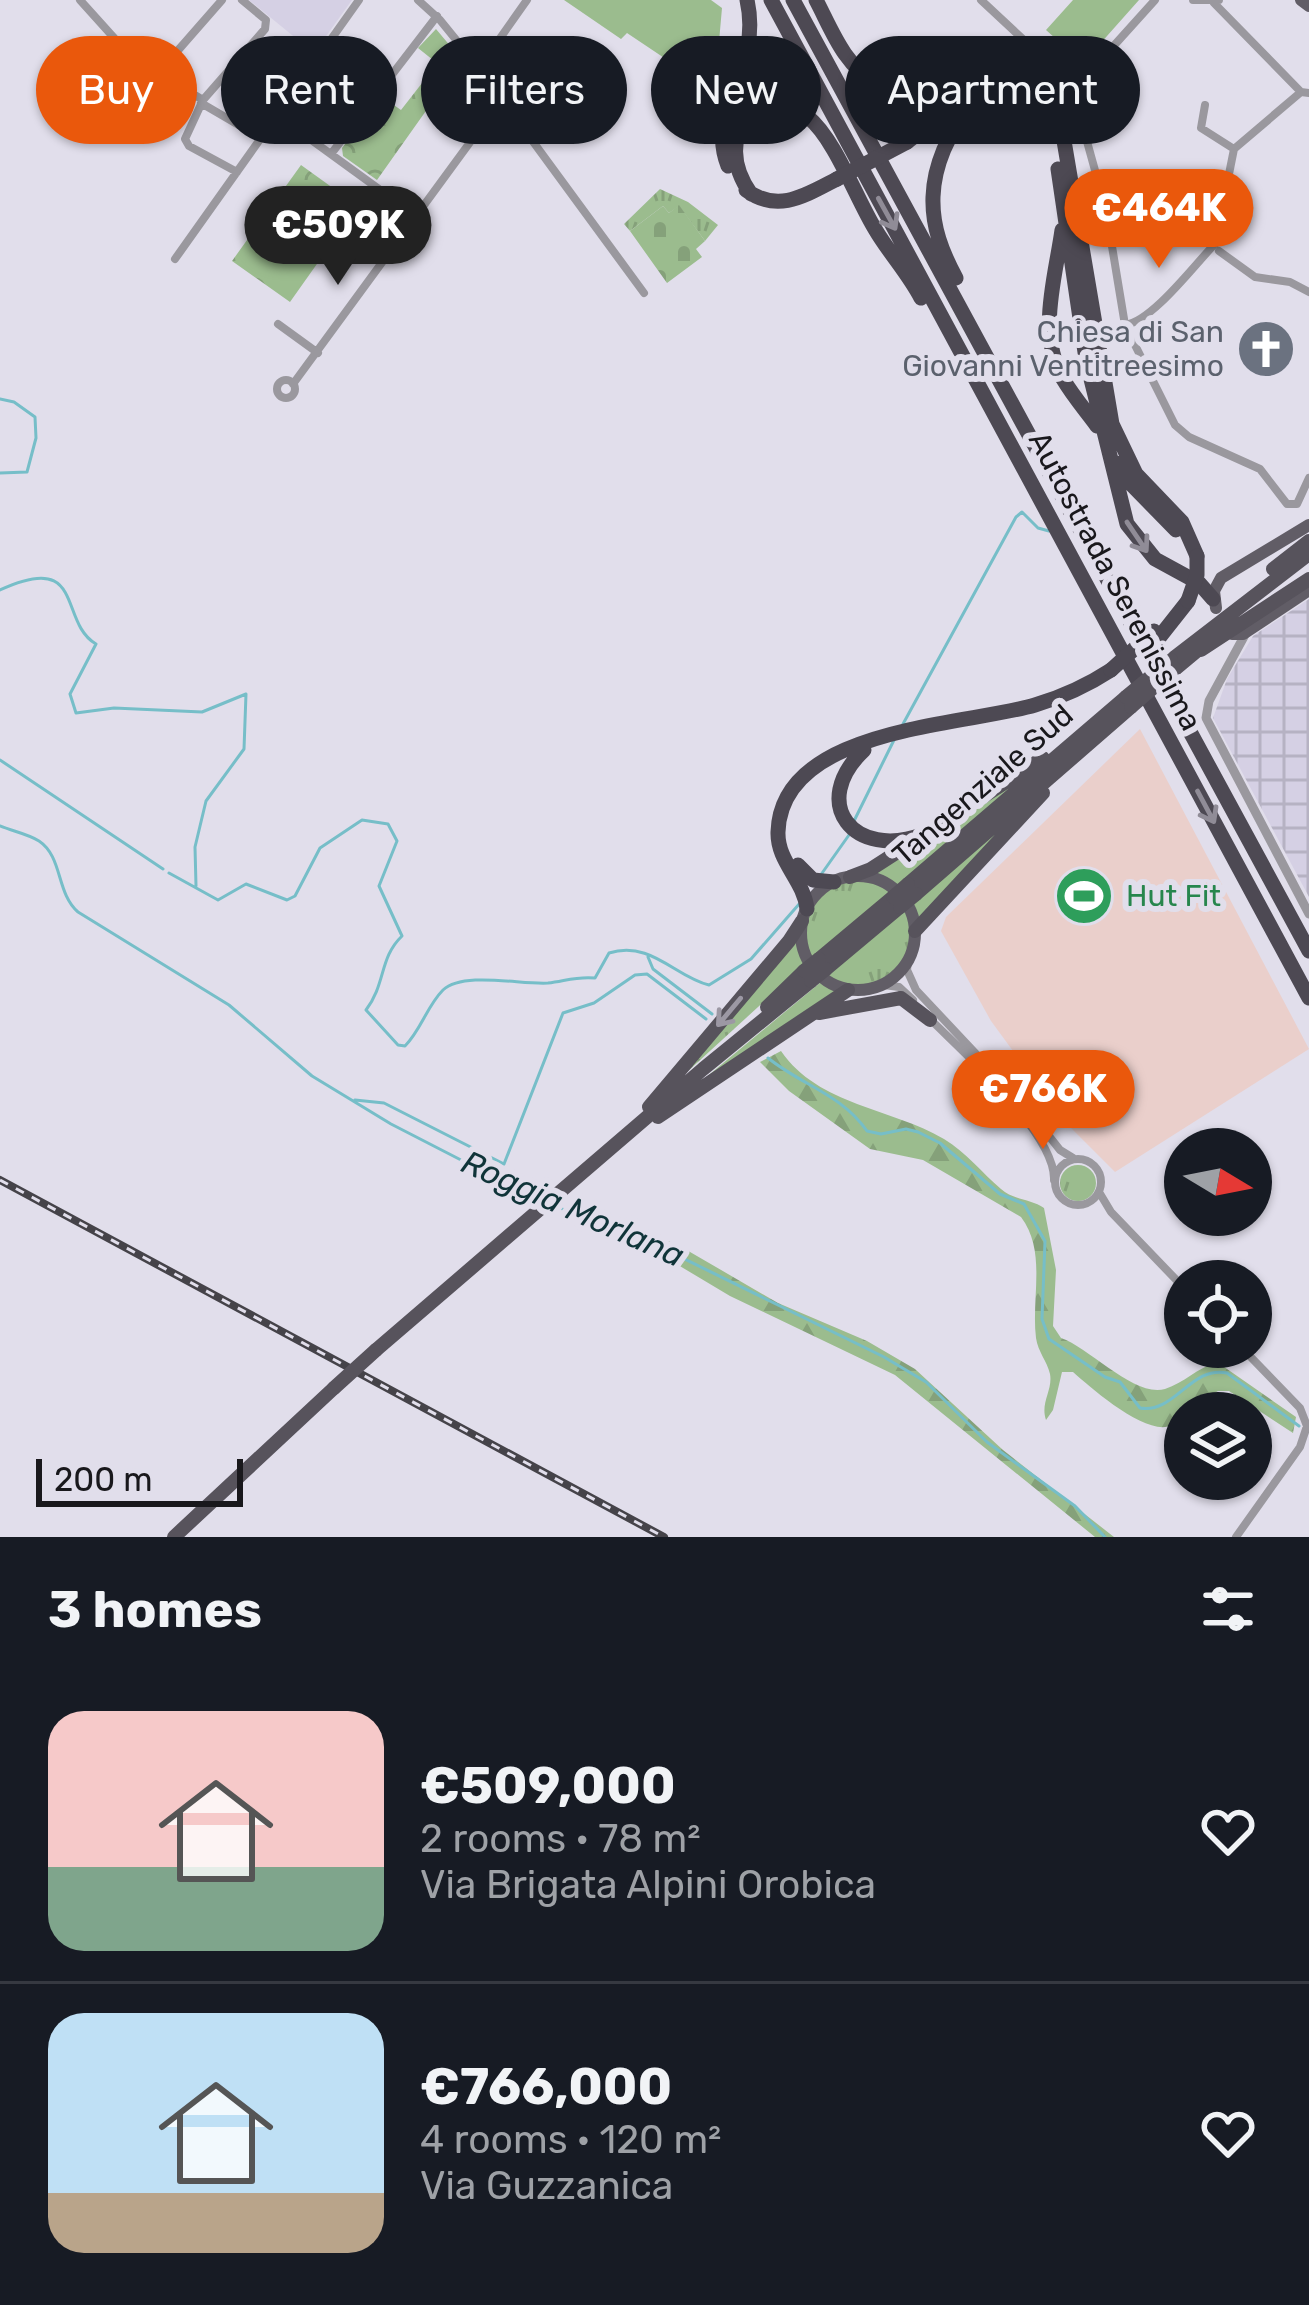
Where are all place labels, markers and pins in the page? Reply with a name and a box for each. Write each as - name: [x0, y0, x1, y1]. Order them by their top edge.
- pin: €464K: [1075, 169, 1243, 271]
- pin: €509K: [254, 186, 422, 288]
- place label: Chiesa di San Giovanni Ventitreesimo: [902, 314, 1224, 384]
- church icon: Chiesa di San Giovanni Ventitreesimo: [1235, 318, 1297, 380]
- sports icon: Hut Fit: [1053, 865, 1115, 927]
- place label: Hut Fit: [1126, 878, 1221, 914]
- pin: €766K: [959, 1050, 1127, 1152]

